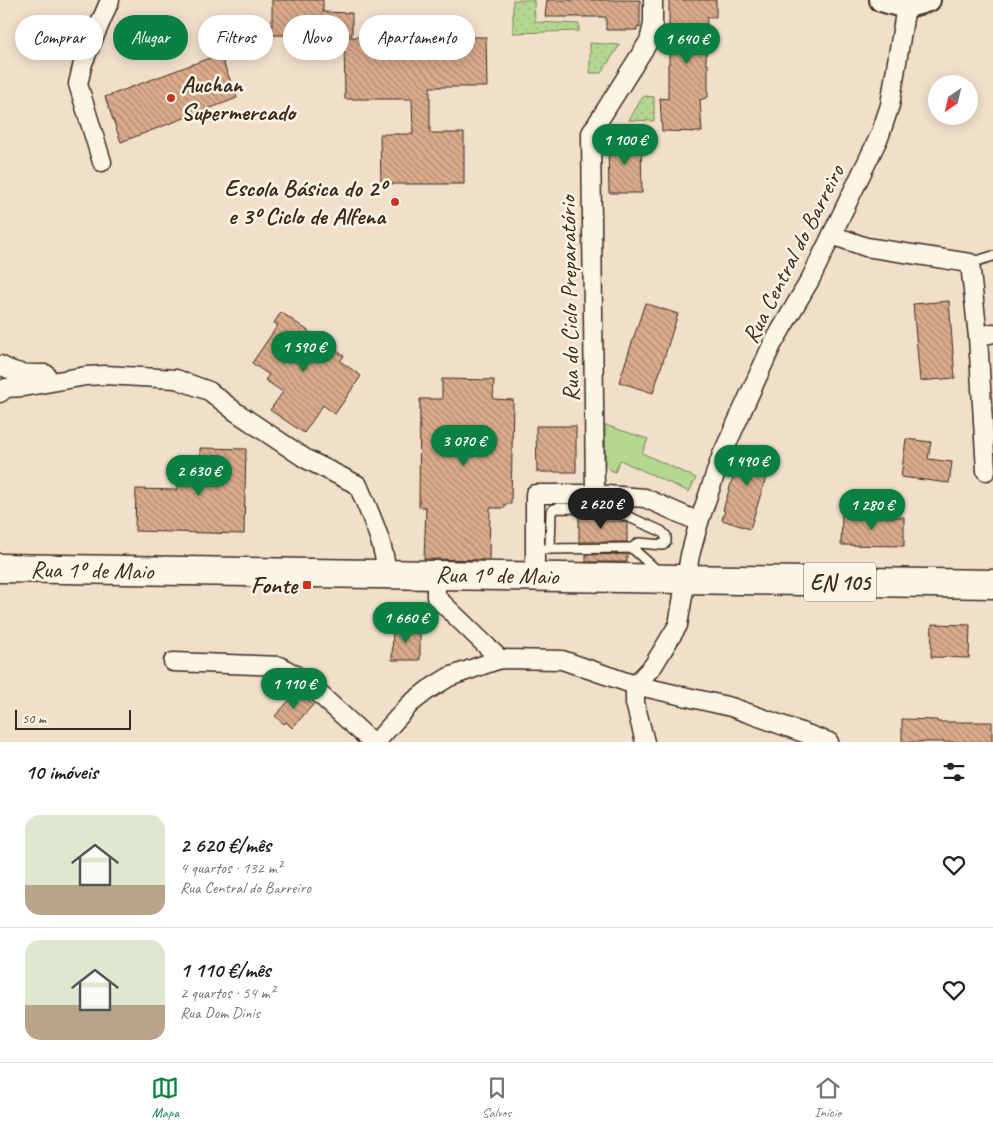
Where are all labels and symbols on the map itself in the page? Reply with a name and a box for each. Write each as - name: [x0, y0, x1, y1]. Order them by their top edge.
- pin: 1 640 €: [641, 22, 733, 65]
- place label: Auchan Supermercado: [181, 69, 297, 127]
- north arrow: [928, 75, 978, 125]
- marker: Auchan Supermercado: [165, 92, 177, 104]
- pin: 1 100 €: [579, 124, 671, 166]
- street label: Rua Central do Barreiro: [735, 158, 852, 348]
- place label: Escola Básica do 2º e 3º Ciclo de Alfena: [224, 173, 390, 231]
- street label: Rua do Ciclo Preparatório: [552, 193, 586, 402]
- marker: Escola Básica do 2º e 3º Ciclo de Alfena: [389, 196, 401, 208]
- pin: 1 590 €: [258, 330, 350, 373]
- pin: 3 070 €: [418, 424, 510, 467]
- pin: 1 490 €: [701, 444, 793, 487]
- pin: 2 630 €: [153, 454, 245, 497]
- pin: 2 620 €: [555, 488, 647, 530]
- pin: 1 280 €: [826, 488, 918, 531]
- street label: Rua 1º de Maio: [30, 554, 155, 586]
- street label: Rua 1º de Maio: [435, 559, 560, 591]
- road number: EN 105: [804, 562, 876, 602]
- place label: Fonte: [251, 570, 299, 600]
- marker: Fonte: [301, 579, 313, 591]
- pin: 1 660 €: [360, 602, 452, 644]
- pin: 1 110 €: [248, 668, 340, 710]
- scale bar: [15, 707, 131, 730]

